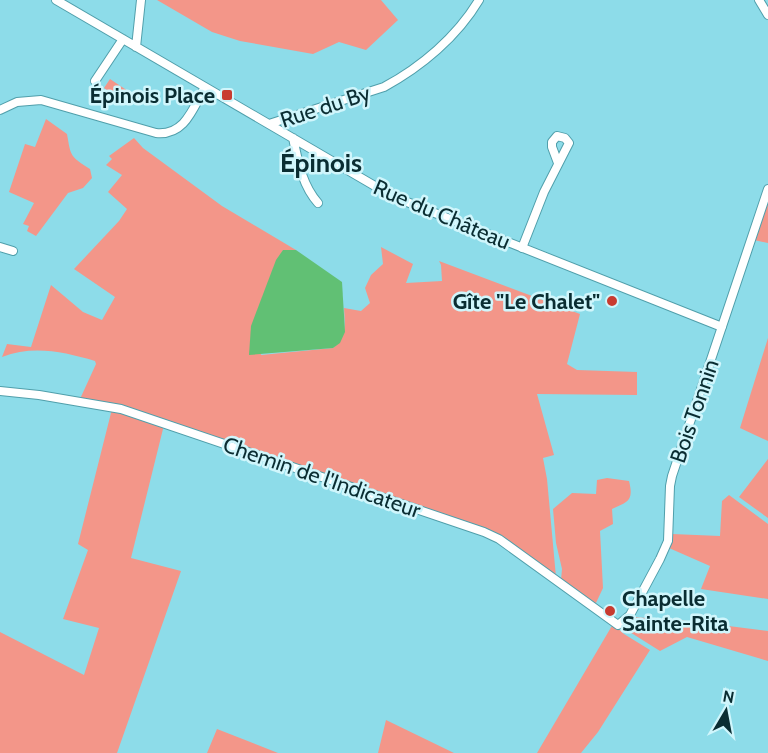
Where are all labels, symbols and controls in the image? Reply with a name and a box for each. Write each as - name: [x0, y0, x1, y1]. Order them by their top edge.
- street label: Rue du By: [277, 79, 374, 134]
- place label: Épinois Place: [90, 82, 215, 109]
- marker: Épinois Place: [220, 88, 234, 102]
- district label: Épinois: [280, 147, 362, 179]
- street label: Rue du Château: [369, 174, 514, 255]
- place label: Gîte "Le Chalet": [453, 288, 600, 315]
- marker: Gîte "Le Chalet": [605, 294, 619, 308]
- street label: Bois Tonnin: [664, 356, 725, 466]
- street label: Chemin de l'Indicateur: [220, 431, 424, 524]
- place label: Chapelle Sainte-Rita: [622, 585, 729, 637]
- marker: Chapelle Sainte-Rita: [603, 604, 617, 618]
- north arrow: [696, 681, 756, 741]
- text: N: [721, 686, 736, 707]

